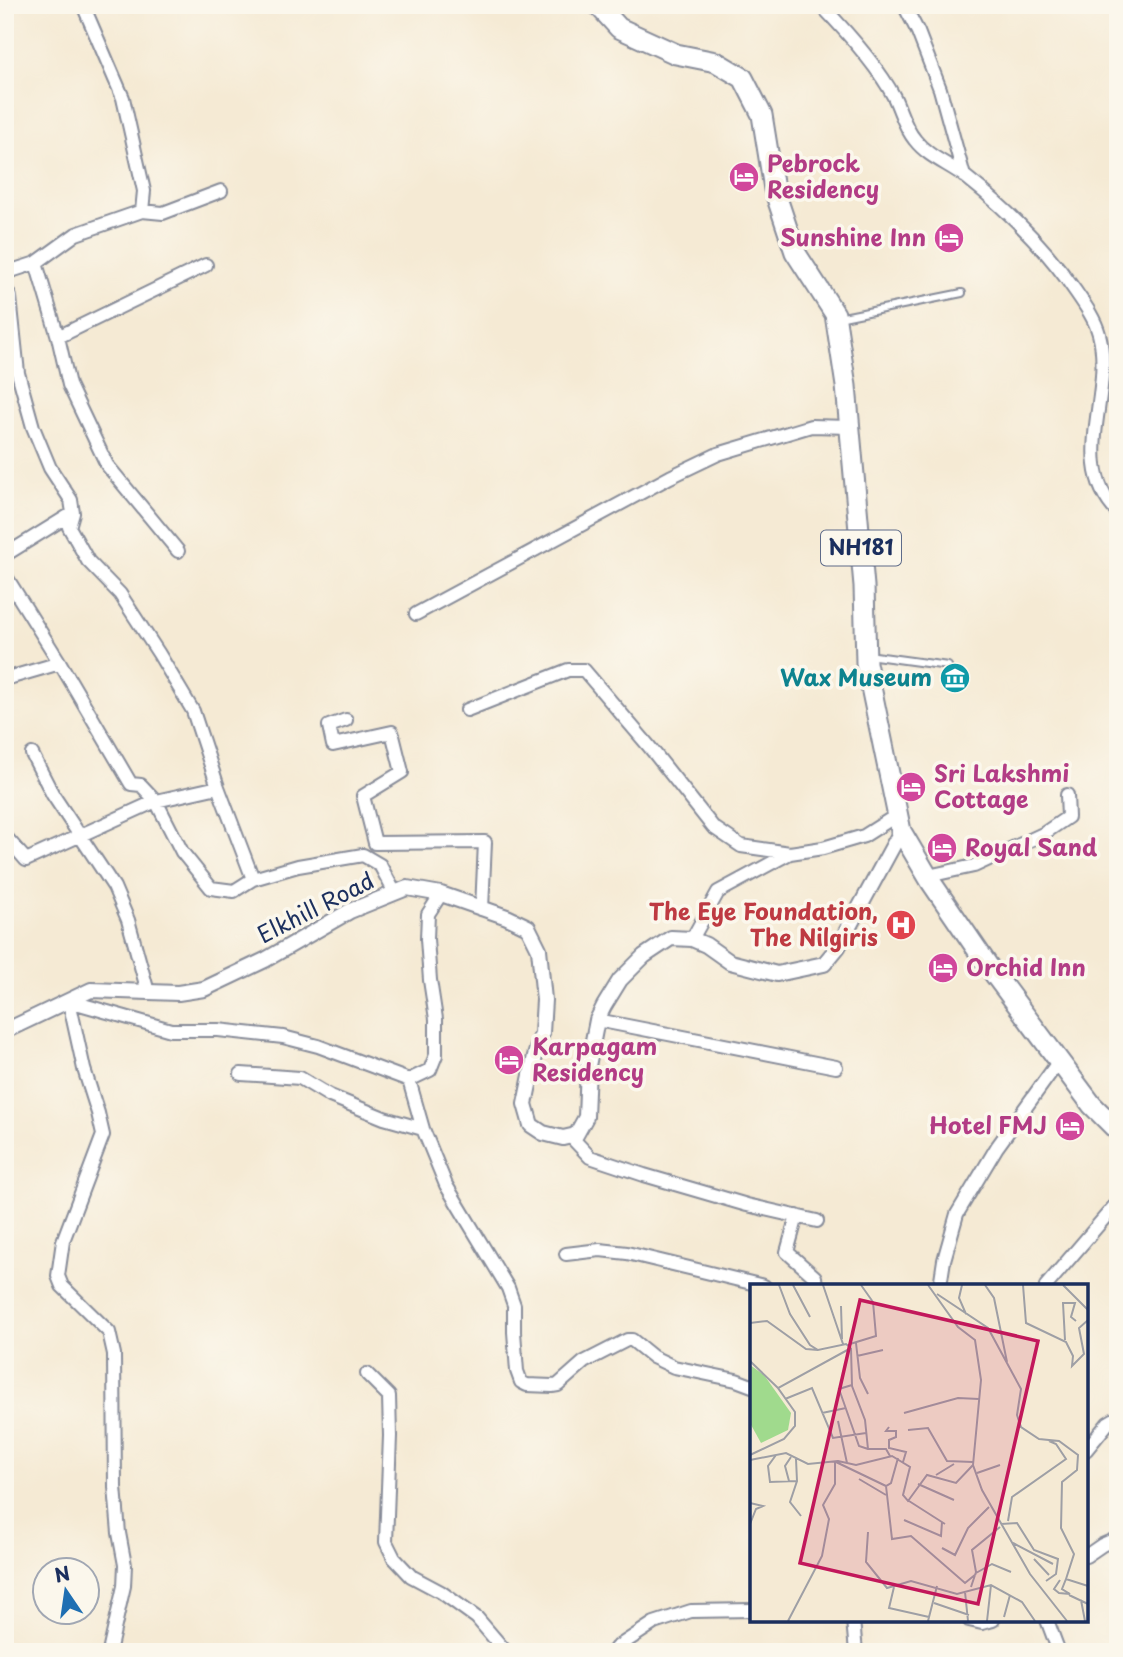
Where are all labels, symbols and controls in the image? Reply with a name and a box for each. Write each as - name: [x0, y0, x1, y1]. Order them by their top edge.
- place label: Pebrock Residency: [767, 145, 879, 206]
- hotel icon: Pebrock Residency: [727, 160, 761, 194]
- place label: Sunshine Inn: [780, 219, 926, 254]
- hotel icon: Sunshine Inn: [932, 221, 966, 255]
- road number: NH181: [821, 530, 901, 566]
- place label: Wax Museum: [780, 659, 932, 694]
- museum icon: Wax Museum: [938, 661, 972, 695]
- place label: Sri Lakshmi Cottage: [934, 755, 1069, 816]
- hotel icon: Sri Lakshmi Cottage: [894, 770, 928, 804]
- place label: Royal Sand: [965, 829, 1097, 864]
- hotel icon: Royal Sand: [925, 831, 959, 865]
- street label: Elkhill Road: [251, 862, 380, 951]
- place label: The Eye Foundation, The Nilgiris: [649, 893, 878, 954]
- hospital icon: The Eye Foundation, The Nilgiris: [884, 908, 918, 942]
- place label: Orchid Inn: [966, 949, 1086, 984]
- hotel icon: Orchid Inn: [926, 951, 960, 985]
- place label: Karpagam Residency: [532, 1028, 657, 1089]
- hotel icon: Karpagam Residency: [492, 1043, 526, 1077]
- place label: Hotel FMJ: [929, 1107, 1047, 1142]
- hotel icon: Hotel FMJ: [1053, 1109, 1087, 1143]
- inset map: [750, 1284, 1088, 1622]
- north arrow: [32, 1556, 102, 1626]
- text: N: [51, 1558, 72, 1589]

